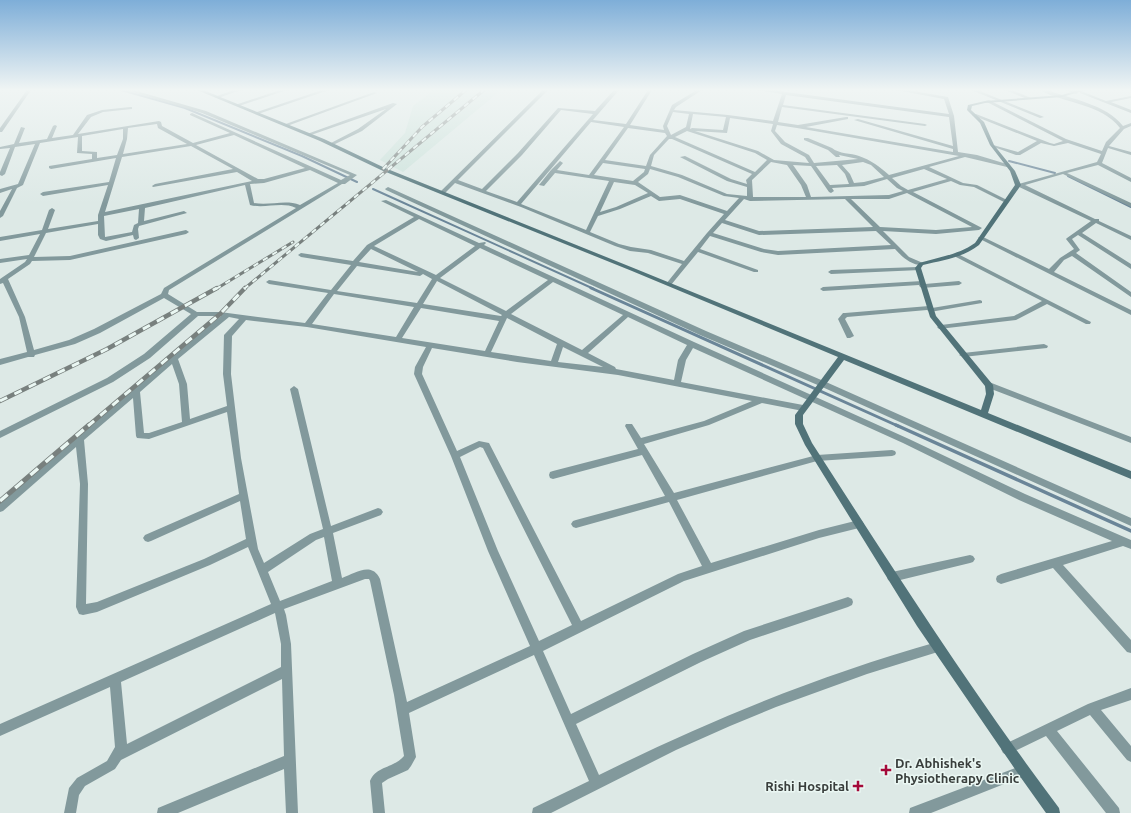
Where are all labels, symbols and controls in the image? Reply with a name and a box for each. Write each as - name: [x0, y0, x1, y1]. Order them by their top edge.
- place label: Dr. Abhishek's Physiotherapy Clinic: [895, 756, 1020, 785]
- marker: Dr. Abhishek's Physiotherapy Clinic: [880, 764, 892, 776]
- place label: Rishi Hospital: [765, 779, 849, 793]
- marker: Rishi Hospital: [852, 780, 864, 792]

